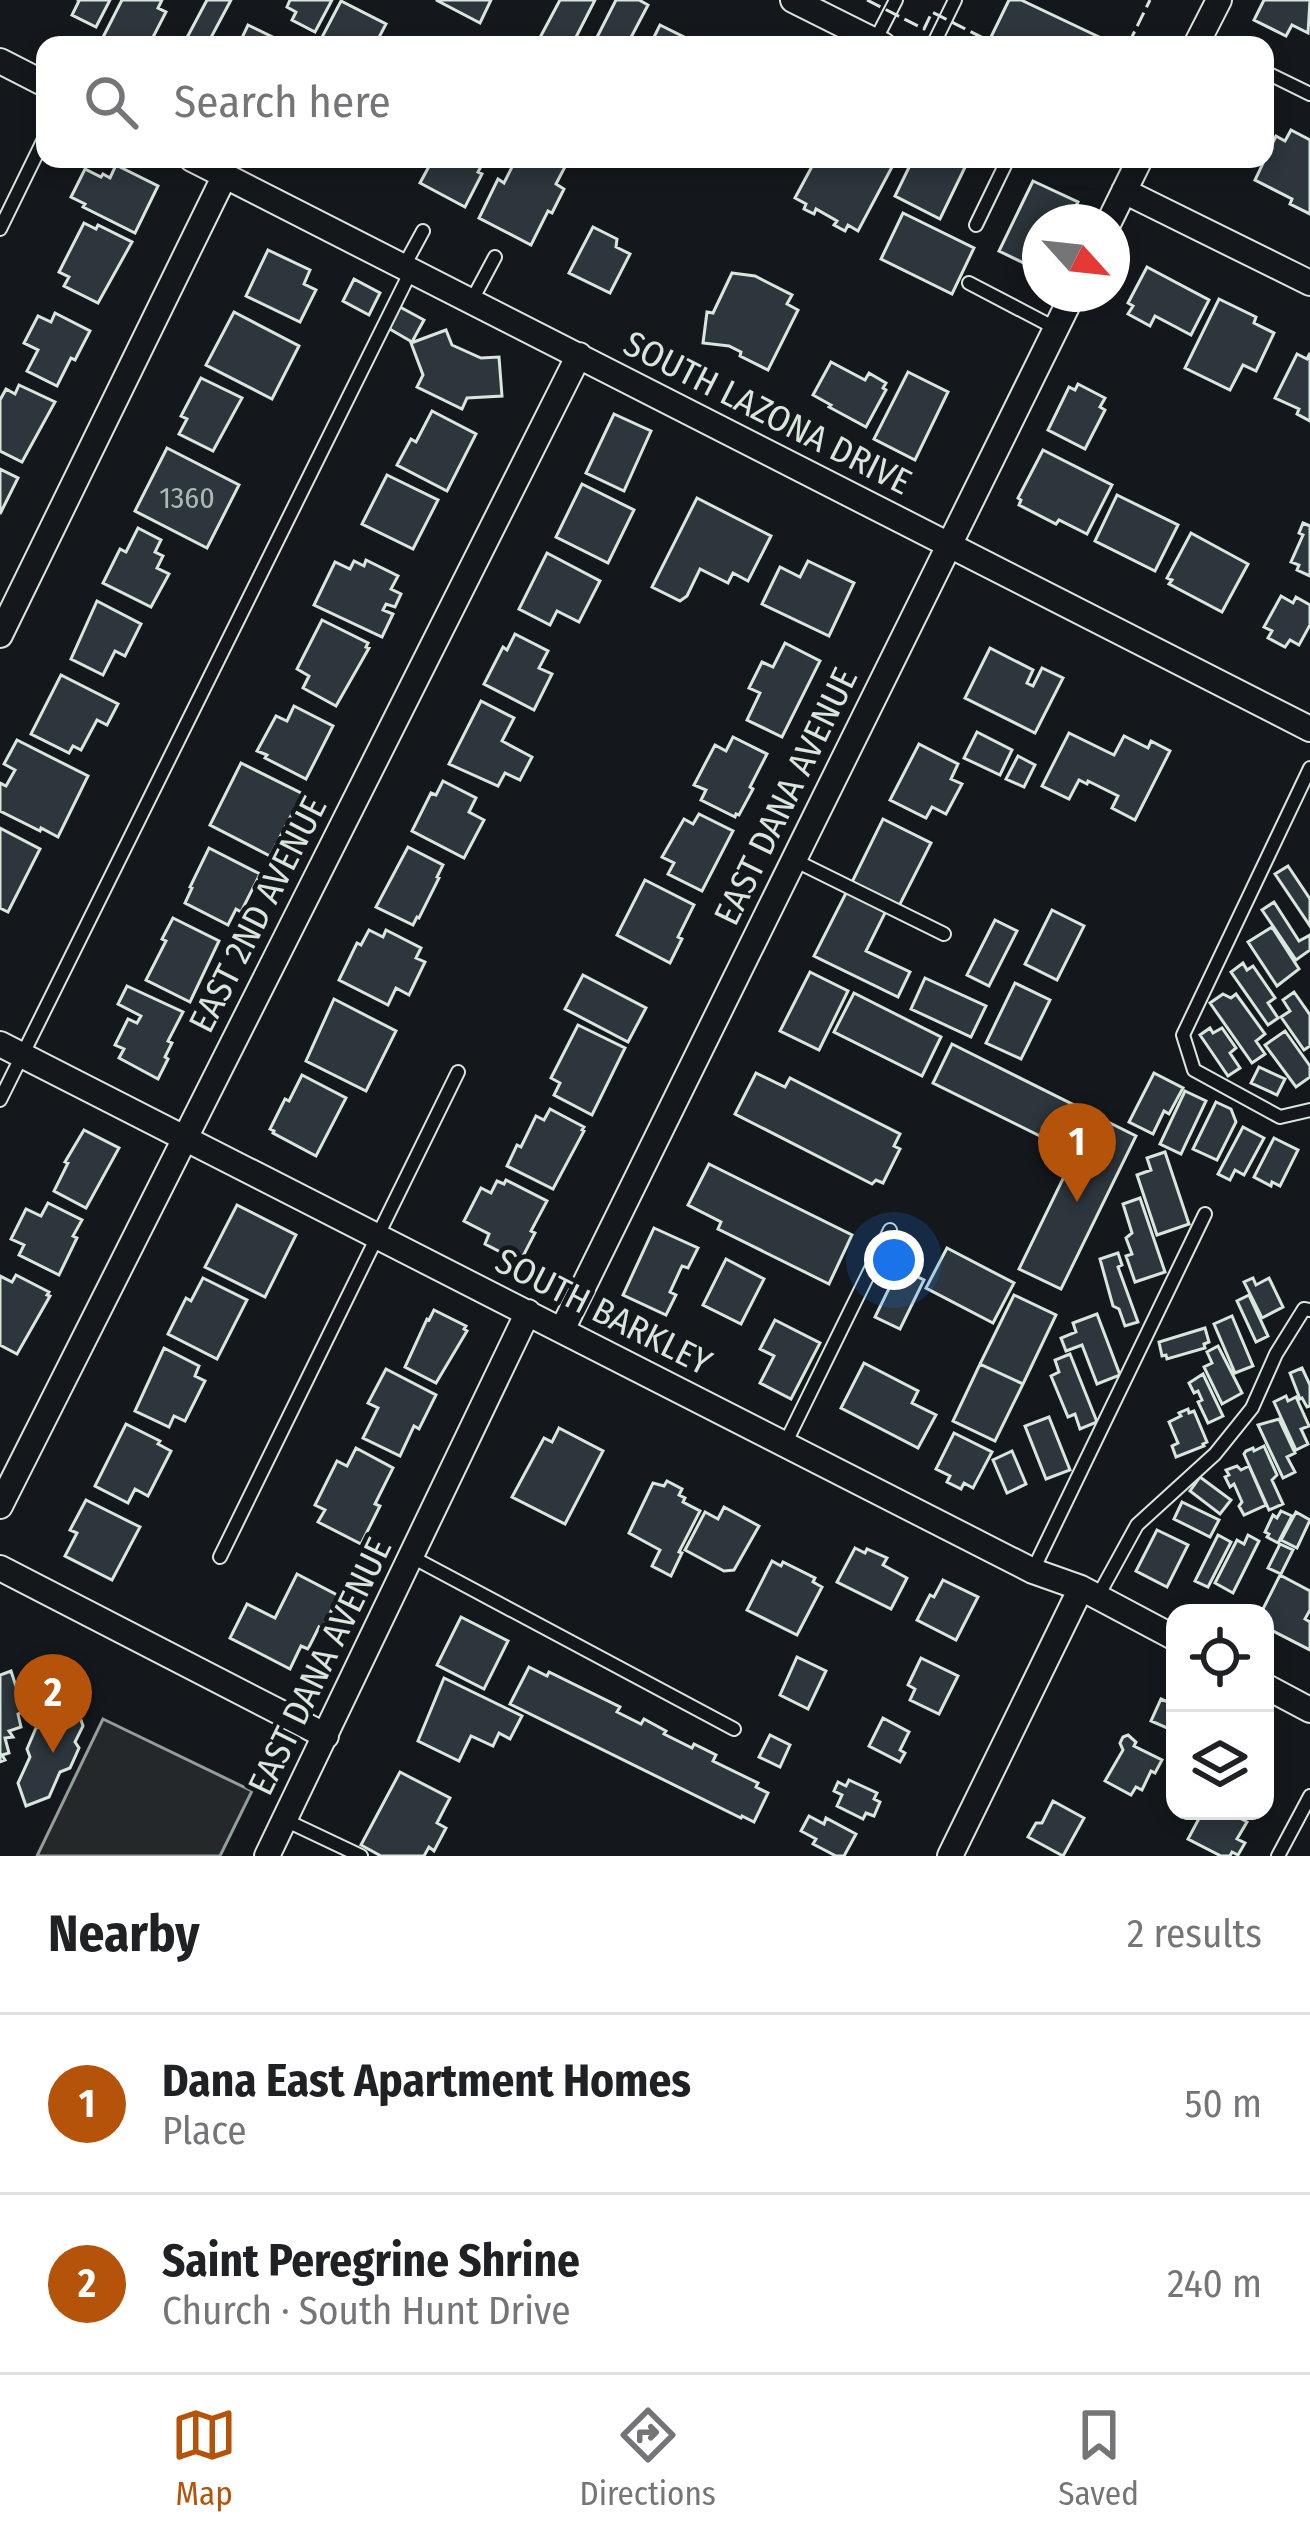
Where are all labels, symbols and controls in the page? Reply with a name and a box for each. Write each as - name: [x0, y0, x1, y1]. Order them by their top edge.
- search box: [36, 36, 1274, 168]
- icon: search: [78, 69, 144, 135]
- text: Search here: [174, 75, 391, 129]
- north arrow: [1022, 204, 1130, 312]
- street label: SOUTH LAZONA DRIVE: [617, 321, 919, 504]
- house number: 1360: [159, 480, 215, 516]
- street label: EAST DANA AVENUE: [705, 661, 867, 932]
- street label: EAST 2ND AVENUE: [180, 789, 336, 1040]
- pin: 1: [1038, 1103, 1116, 1202]
- your location: [864, 1230, 924, 1290]
- street label: SOUTH BARKLEY: [488, 1239, 719, 1385]
- street label: EAST DANA AVENUE: [239, 1531, 401, 1802]
- map controls: [1166, 1604, 1274, 1820]
- button: locate: [1166, 1604, 1274, 1712]
- pin: 2: [14, 1654, 92, 1753]
- button: layers: [1166, 1712, 1274, 1820]
- text: Nearby: [48, 1903, 200, 1965]
- text: 2 results: [1127, 1911, 1262, 1957]
- text: Dana East Apartment Homes: [162, 2054, 691, 2108]
- text: 1: [79, 2081, 95, 2127]
- text: 50 m: [1185, 2081, 1262, 2127]
- text: Place: [162, 2108, 246, 2154]
- text: Saint Peregrine Shrine: [162, 2234, 580, 2288]
- text: 2: [78, 2261, 96, 2307]
- text: 240 m: [1167, 2261, 1262, 2307]
- text: Church · South Hunt Drive: [162, 2288, 571, 2334]
- tab: Map: [171, 2402, 237, 2514]
- tab: Directions: [579, 2402, 716, 2514]
- tab: Saved: [1058, 2402, 1139, 2514]

